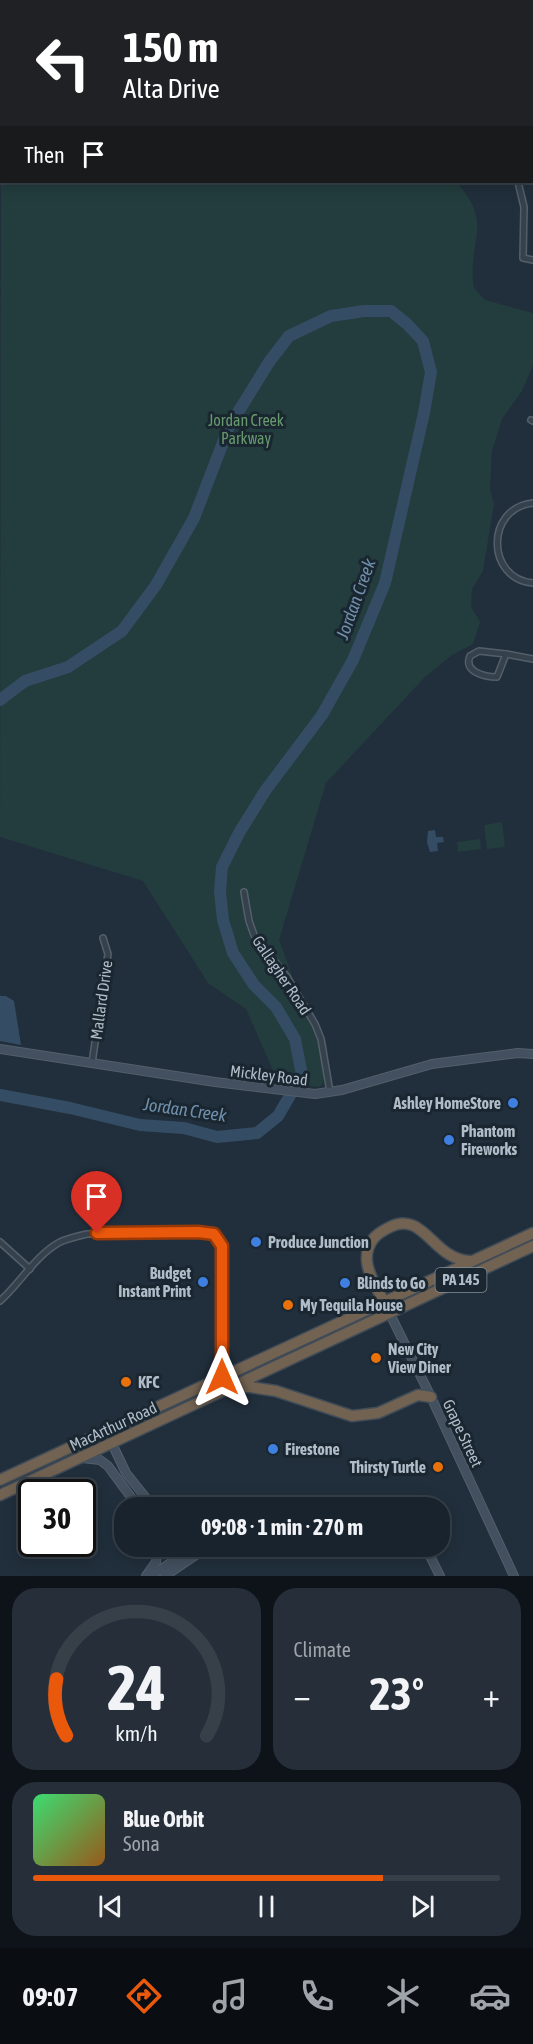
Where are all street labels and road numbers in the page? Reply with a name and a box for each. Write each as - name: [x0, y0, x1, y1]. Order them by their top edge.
- street label: Gallagher Road: [248, 932, 315, 1018]
- street label: Mallard Drive: [87, 959, 115, 1041]
- street label: Mickley Road: [229, 1061, 309, 1090]
- road number: PA 145: [436, 1268, 486, 1292]
- street label: Grape Street: [439, 1396, 487, 1470]
- street label: MacArthur Road: [67, 1398, 159, 1454]

